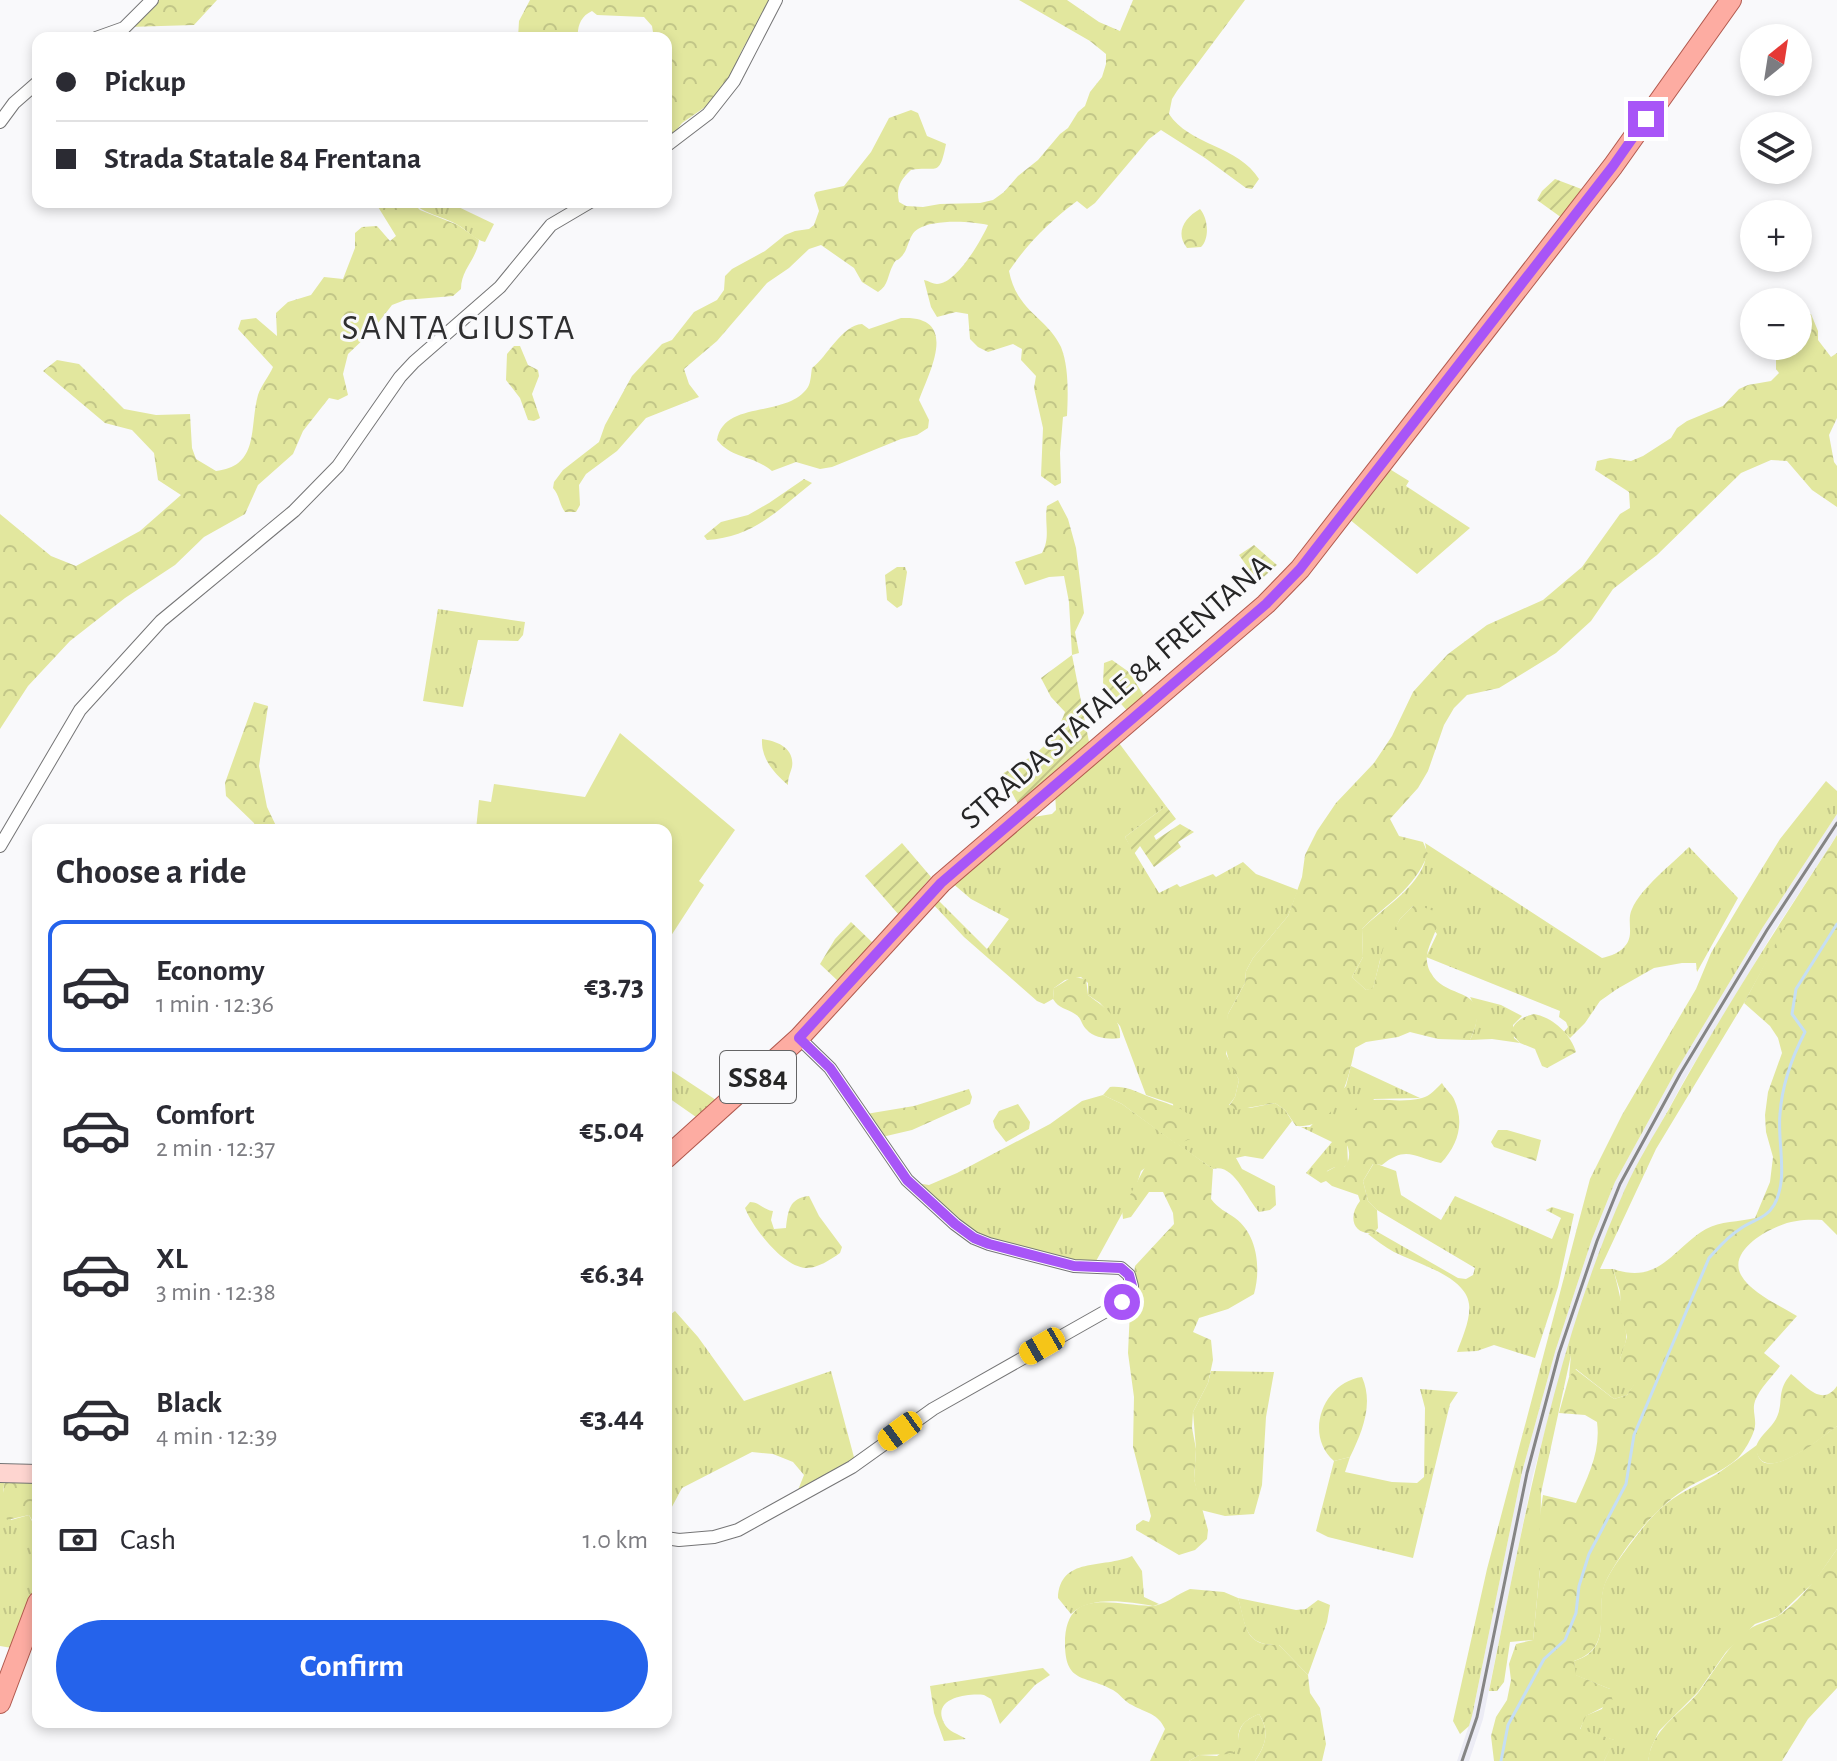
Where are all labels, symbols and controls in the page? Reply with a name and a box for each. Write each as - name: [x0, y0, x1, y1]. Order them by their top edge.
- north arrow: [1740, 24, 1812, 96]
- map controls: [1740, 24, 1812, 360]
- text: Pickup: [104, 67, 186, 97]
- route end: [1628, 101, 1664, 137]
- button: layers: [1740, 112, 1812, 184]
- text: Strada Statale 84 Frentana: [104, 144, 422, 174]
- button: +: [1740, 200, 1812, 272]
- button: −: [1740, 288, 1812, 360]
- district label: SANTA GIUSTA: [342, 310, 576, 346]
- street label: STRADA STATALE 84 FRENTANA: [954, 549, 1277, 835]
- text: Choose a ride: [56, 854, 246, 890]
- icon: car: [60, 950, 132, 1022]
- text: Economy: [156, 956, 265, 986]
- text: €3.73: [584, 971, 644, 1001]
- text: 1 min · 12:36: [156, 991, 274, 1017]
- road number: SS84: [720, 1051, 796, 1103]
- icon: car: [60, 1094, 132, 1166]
- text: Comfort: [156, 1100, 255, 1130]
- text: €5.04: [579, 1115, 644, 1145]
- text: 2 min · 12:37: [156, 1135, 275, 1161]
- icon: car: [60, 1238, 132, 1310]
- text: XL: [156, 1244, 188, 1274]
- text: €6.34: [581, 1259, 644, 1289]
- text: 3 min · 12:38: [156, 1279, 276, 1305]
- route start: [1104, 1284, 1140, 1320]
- car: [1015, 1324, 1069, 1368]
- icon: car: [60, 1382, 132, 1454]
- text: Black: [156, 1388, 222, 1418]
- text: €3.44: [580, 1403, 644, 1433]
- car: [874, 1407, 926, 1455]
- text: 4 min · 12:39: [156, 1423, 278, 1449]
- icon: cash: [56, 1518, 100, 1562]
- text: Cash: [120, 1525, 176, 1555]
- text: 1.0 km: [582, 1527, 648, 1553]
- button: Confirm: [56, 1620, 648, 1712]

